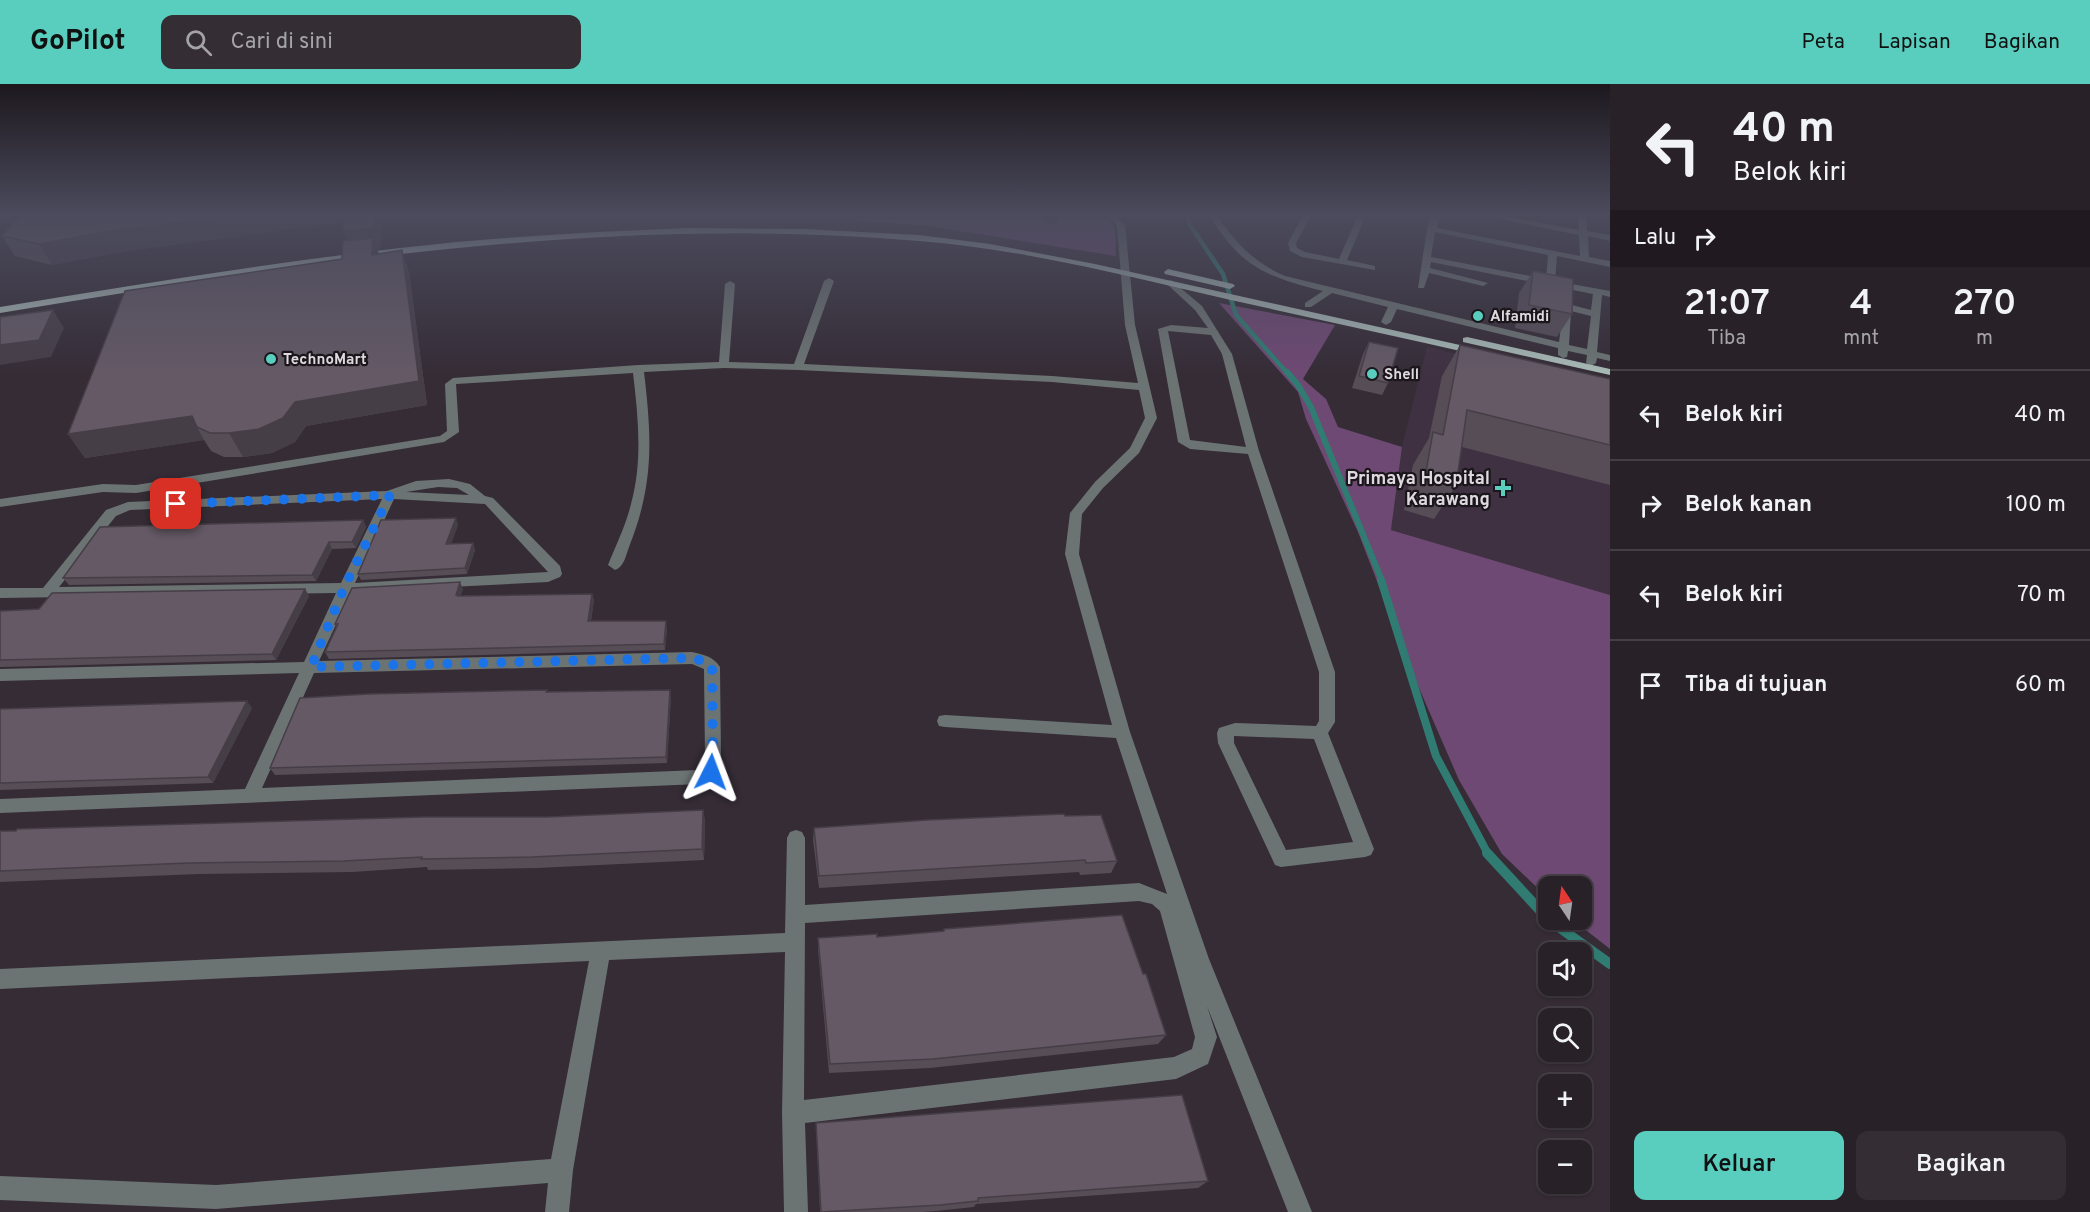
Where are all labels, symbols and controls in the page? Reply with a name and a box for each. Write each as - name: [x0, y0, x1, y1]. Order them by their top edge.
- search box: [161, 15, 581, 69]
- text: GoPilot: [30, 24, 125, 60]
- icon: search: [182, 26, 215, 59]
- text: Cari di sini: [230, 29, 333, 56]
- text: Peta: [1802, 29, 1845, 56]
- text: Lapisan: [1878, 29, 1951, 56]
- text: Bagikan: [1984, 29, 2060, 56]
- text: 40 m: [1733, 104, 1835, 157]
- icon: left: [1634, 108, 1712, 186]
- text: Belok kiri: [1733, 156, 1847, 190]
- icon: right: [1688, 222, 1721, 255]
- text: Lalu: [1634, 225, 1676, 252]
- text: 21:07: [1683, 282, 1770, 328]
- text: 4: [1850, 282, 1873, 328]
- text: 270: [1953, 282, 2017, 328]
- place label: Alfamidi: [1490, 308, 1549, 327]
- marker: Alfamidi: [1471, 309, 1485, 323]
- text: Tiba: [1707, 326, 1746, 352]
- text: mnt: [1843, 326, 1879, 352]
- text: m: [1976, 326, 1993, 352]
- place label: TechnoMart: [283, 351, 367, 370]
- marker: TechnoMart: [264, 352, 278, 366]
- place label: Shell: [1384, 366, 1419, 385]
- marker: Shell: [1365, 367, 1379, 381]
- icon: left: [1634, 399, 1667, 432]
- text: Belok kiri: [1685, 402, 1783, 429]
- text: 40 m: [2014, 402, 2066, 429]
- place label: Primaya Hospital Karawang: [1346, 468, 1490, 512]
- pin: [150, 478, 201, 529]
- marker: Primaya Hospital Karawang: [1494, 479, 1512, 497]
- icon: arrive: [159, 487, 192, 520]
- icon: right: [1634, 489, 1667, 522]
- text: Belok kanan: [1685, 492, 1812, 519]
- text: 100 m: [2006, 492, 2066, 519]
- icon: left: [1634, 579, 1667, 612]
- text: Belok kiri: [1685, 582, 1783, 609]
- text: 70 m: [2017, 582, 2066, 609]
- icon: arrive: [1634, 669, 1667, 702]
- text: Tiba di tujuan: [1685, 672, 1827, 699]
- text: 60 m: [2015, 672, 2066, 699]
- position arrow: [679, 740, 743, 804]
- north arrow: [1538, 876, 1592, 930]
- map controls: [1538, 876, 1592, 1194]
- button: sound: [1538, 942, 1592, 996]
- button: search: [1538, 1008, 1592, 1062]
- button: +: [1538, 1074, 1592, 1128]
- button: Keluar: [1634, 1131, 1844, 1200]
- button: Bagikan: [1856, 1131, 2066, 1200]
- button: −: [1538, 1140, 1592, 1194]

